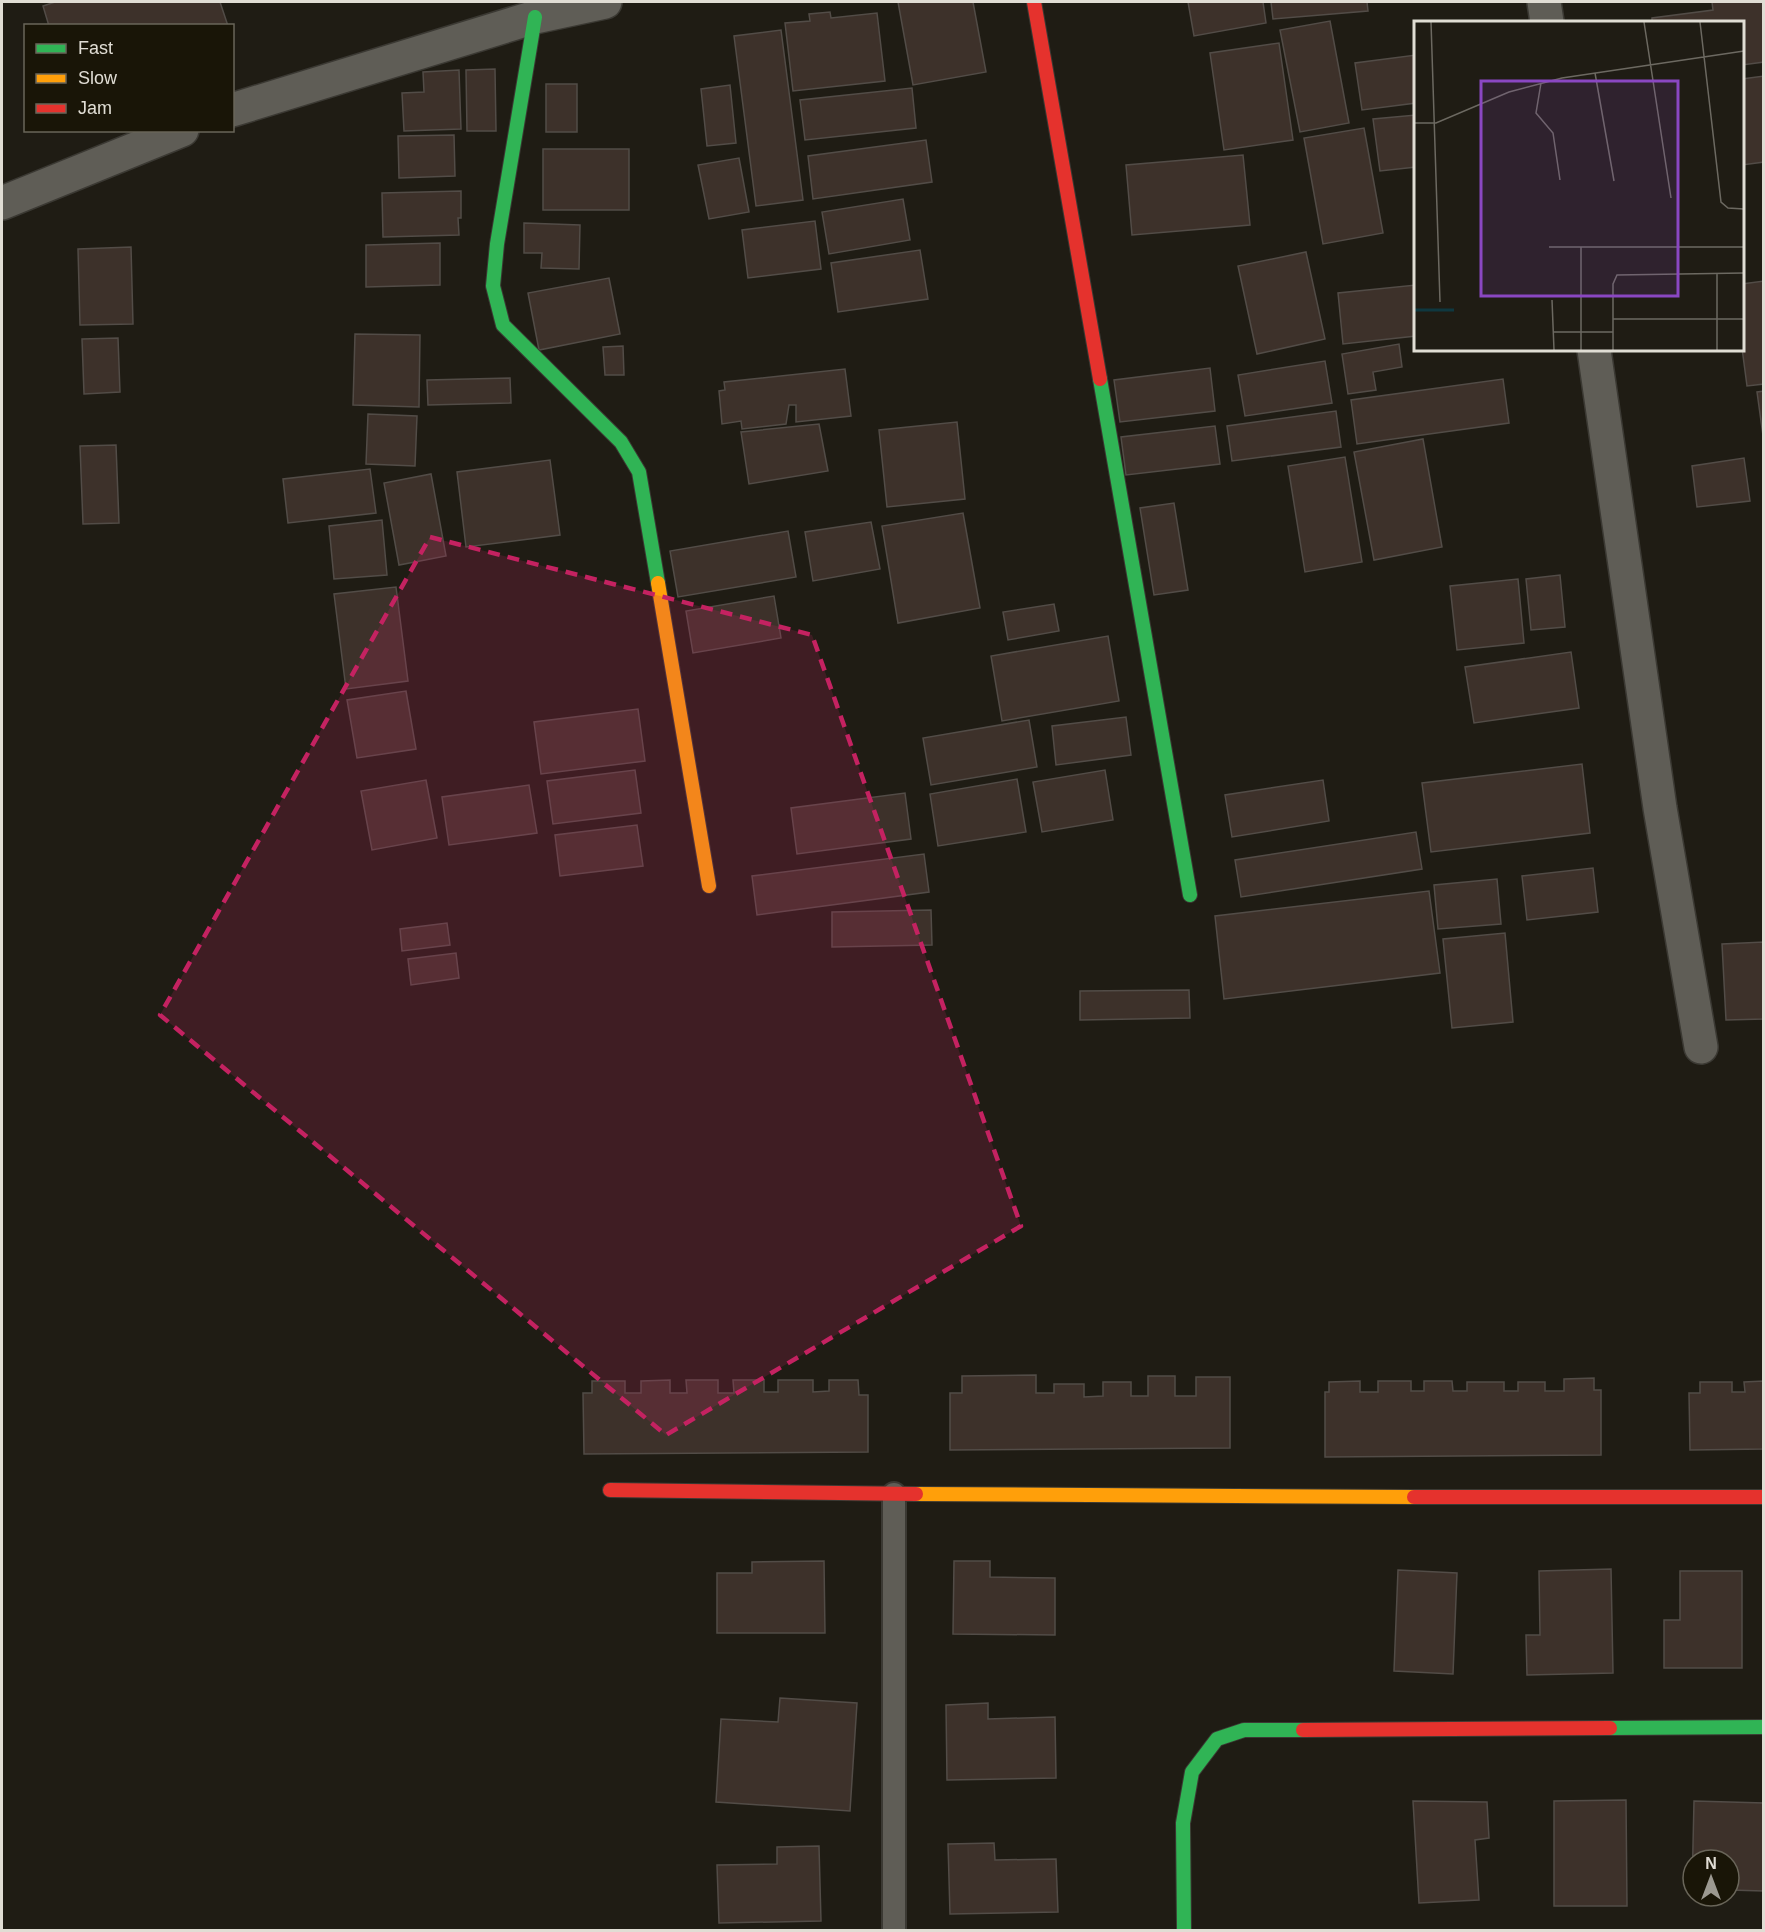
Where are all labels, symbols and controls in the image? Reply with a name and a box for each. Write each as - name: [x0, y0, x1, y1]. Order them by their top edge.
- inset map: [1414, 21, 1744, 351]
- legend: [24, 24, 234, 132]
- text: Fast: [78, 38, 113, 58]
- text: Slow: [78, 68, 118, 88]
- text: Jam: [78, 98, 112, 118]
- north arrow: [1681, 1848, 1741, 1908]
- text: N: [1705, 1855, 1717, 1872]

